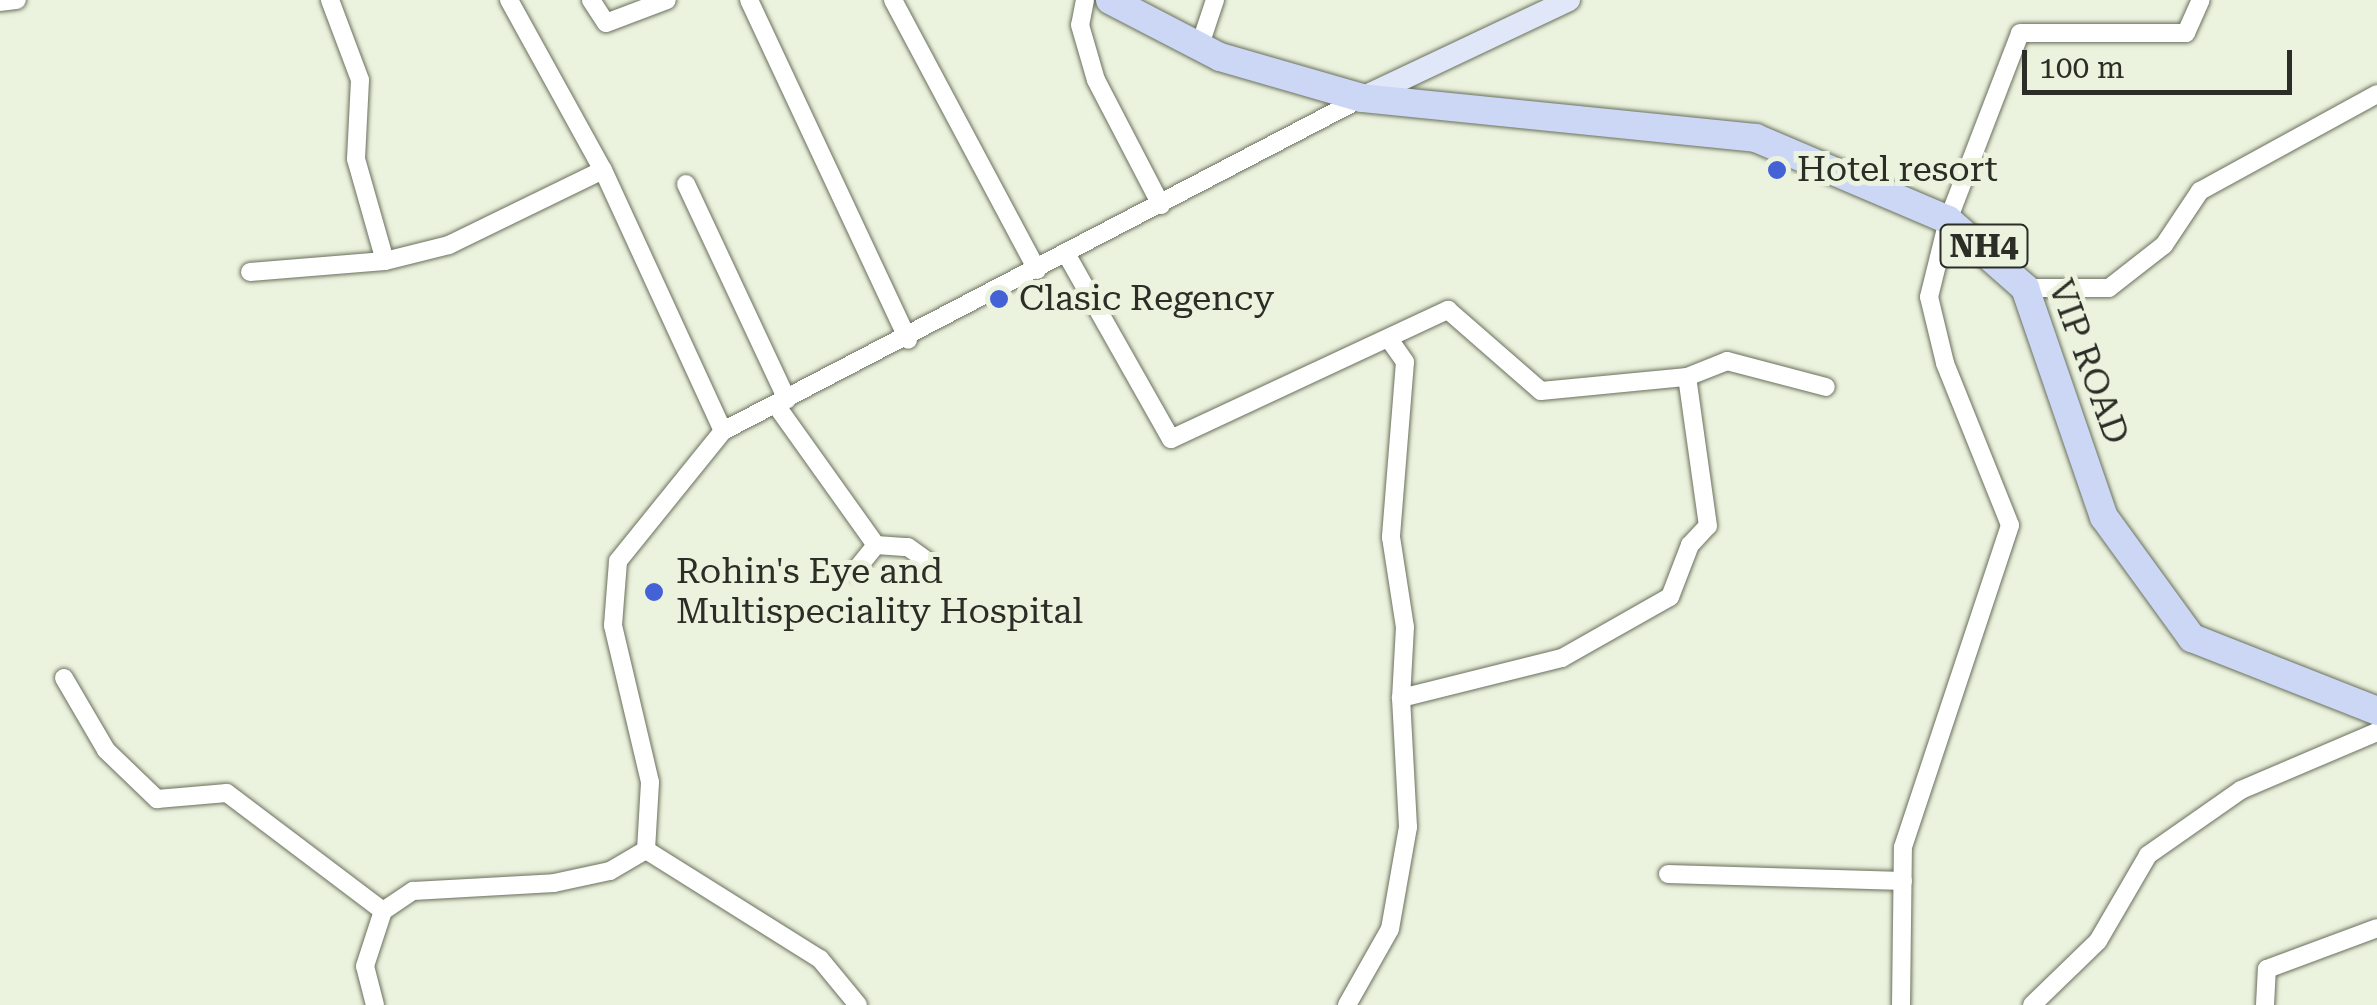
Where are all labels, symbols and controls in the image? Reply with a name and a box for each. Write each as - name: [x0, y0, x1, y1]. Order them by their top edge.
- scale bar: [2027, 30, 2297, 92]
- text: 100 m: [2039, 50, 2124, 85]
- place label: Hotel resort: [1797, 149, 1998, 191]
- marker: Hotel resort: [1766, 159, 1788, 181]
- road number: NH4: [1939, 219, 2029, 273]
- street label: VIP ROAD: [2039, 274, 2137, 450]
- place label: Clasic Regency: [1019, 278, 1274, 320]
- marker: Clasic Regency: [988, 288, 1010, 310]
- place label: Rohin's Eye and Multispeciality Hospital: [676, 551, 1083, 633]
- marker: Rohin's Eye and Multispeciality Hospital: [641, 579, 667, 605]

